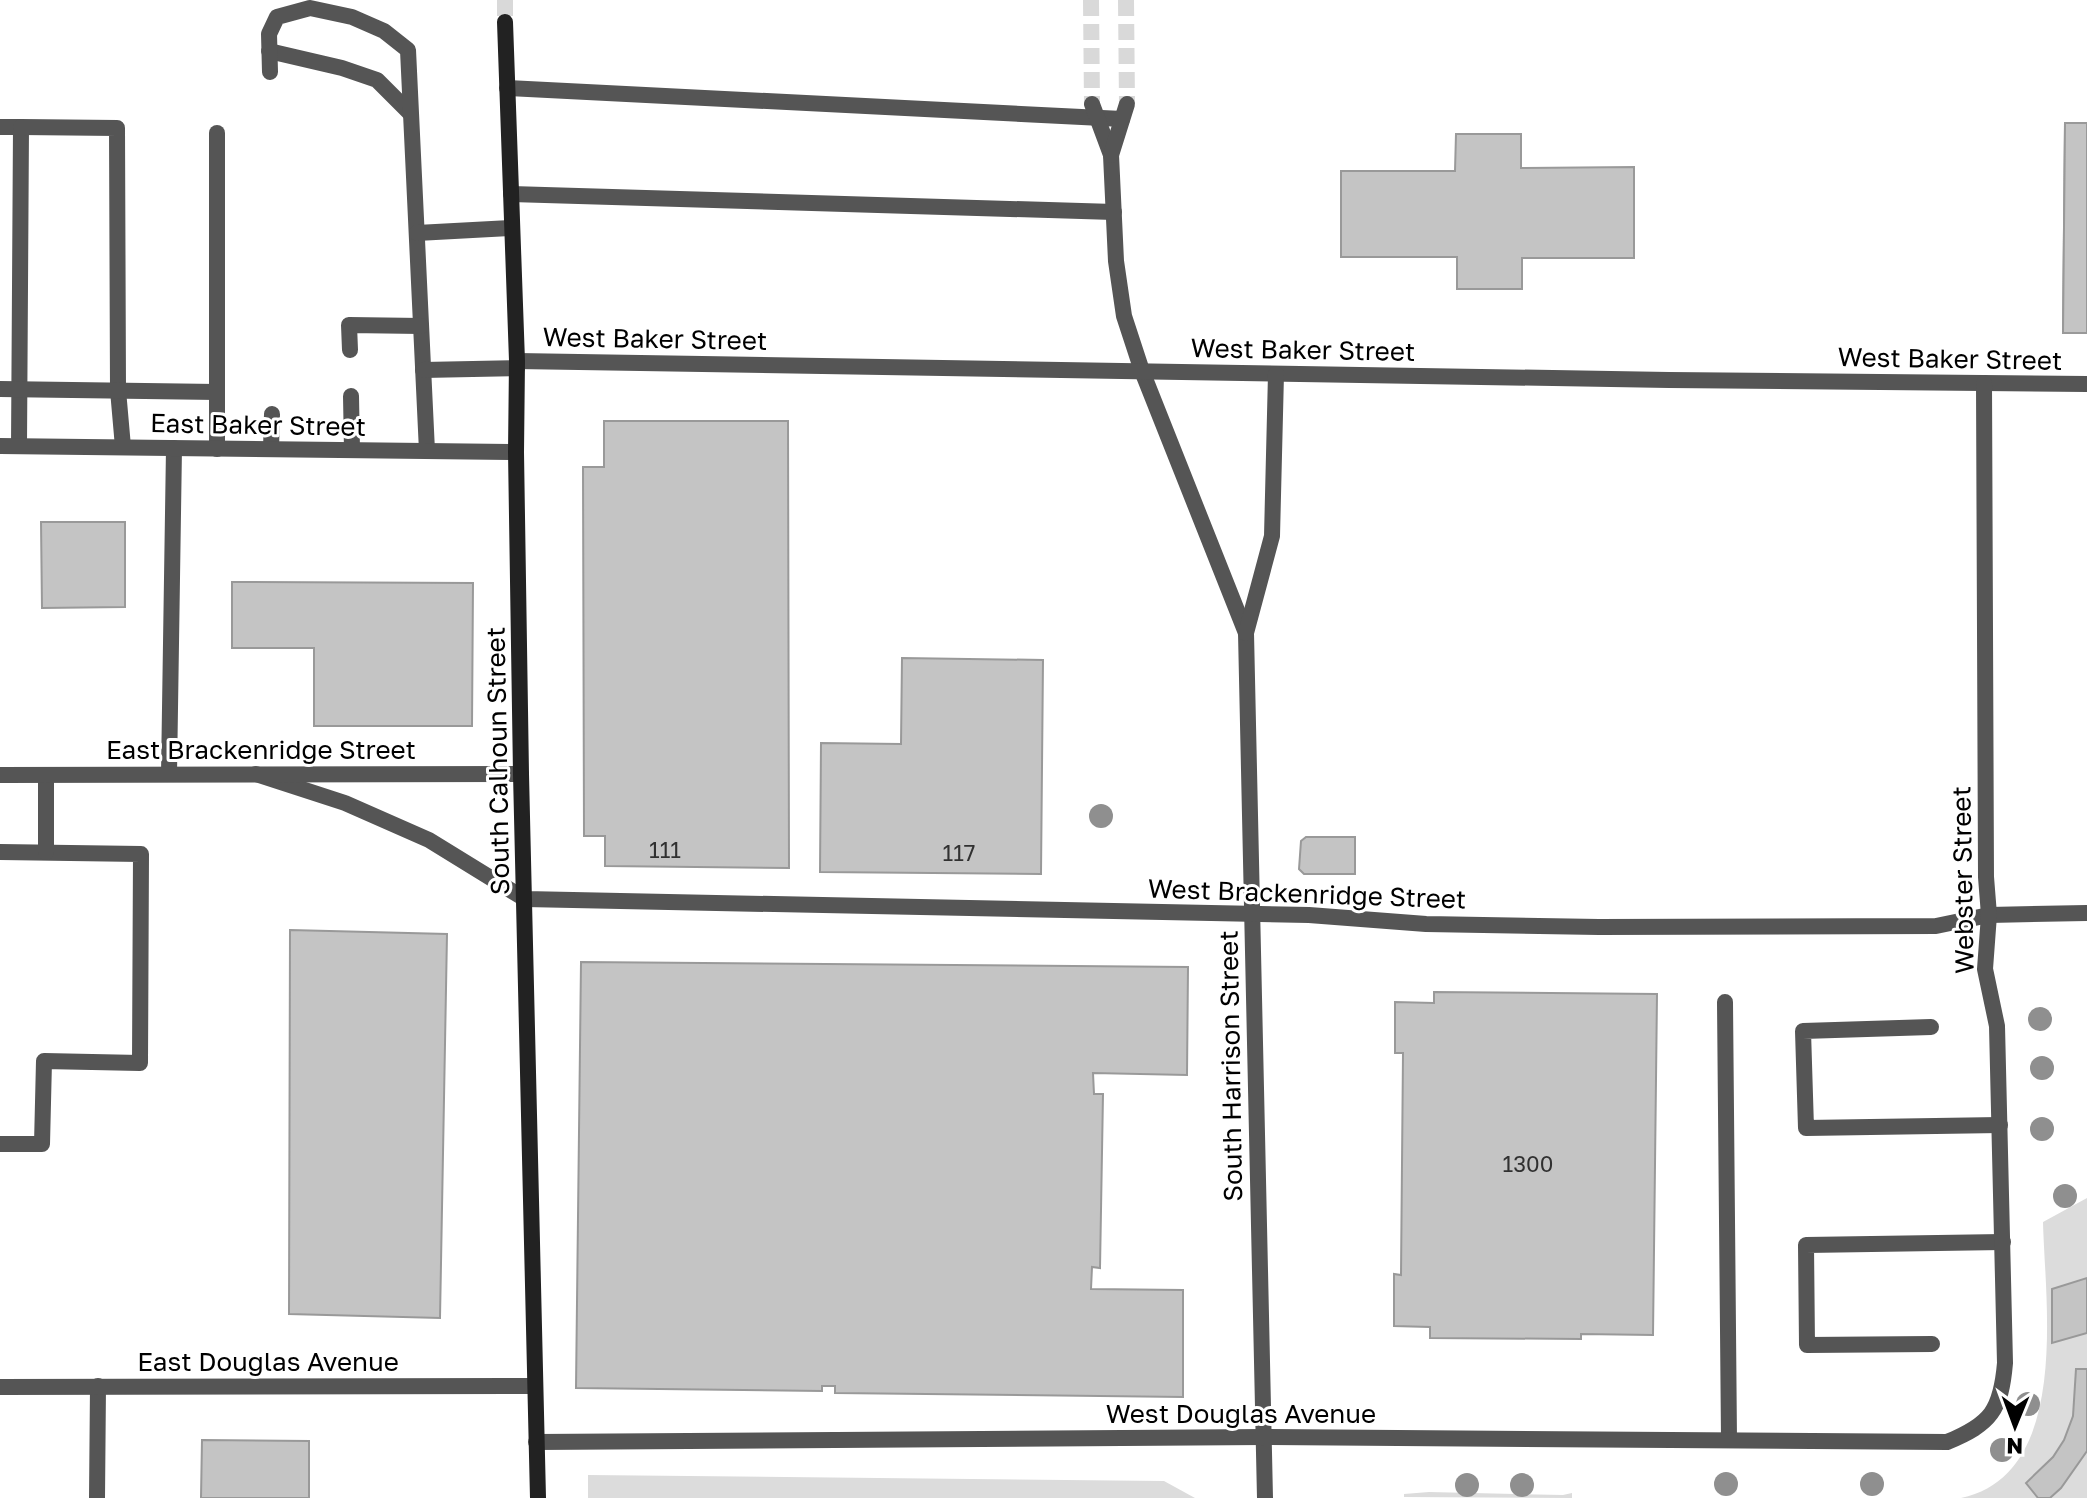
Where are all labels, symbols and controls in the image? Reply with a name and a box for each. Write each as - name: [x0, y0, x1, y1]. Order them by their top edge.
- street label: West Baker Street: [542, 321, 768, 356]
- street label: West Baker Street: [1190, 332, 1416, 367]
- street label: West Baker Street: [1837, 341, 2063, 376]
- street label: East Baker Street: [150, 407, 366, 442]
- street label: South Calhoun Street: [480, 627, 515, 895]
- street label: East Brackenridge Street: [106, 734, 416, 765]
- street label: Webster Street: [1945, 786, 1980, 974]
- house number: 111: [649, 836, 681, 863]
- house number: 117: [942, 839, 976, 866]
- street label: West Brackenridge Street: [1147, 872, 1467, 915]
- street label: South Harrison Street: [1213, 930, 1248, 1202]
- house number: 1300: [1503, 1150, 1553, 1177]
- street label: East Douglas Avenue: [137, 1346, 399, 1377]
- north arrow: [1975, 1386, 2055, 1466]
- street label: West Douglas Avenue: [1106, 1398, 1376, 1429]
- text: N: [2006, 1433, 2023, 1460]

